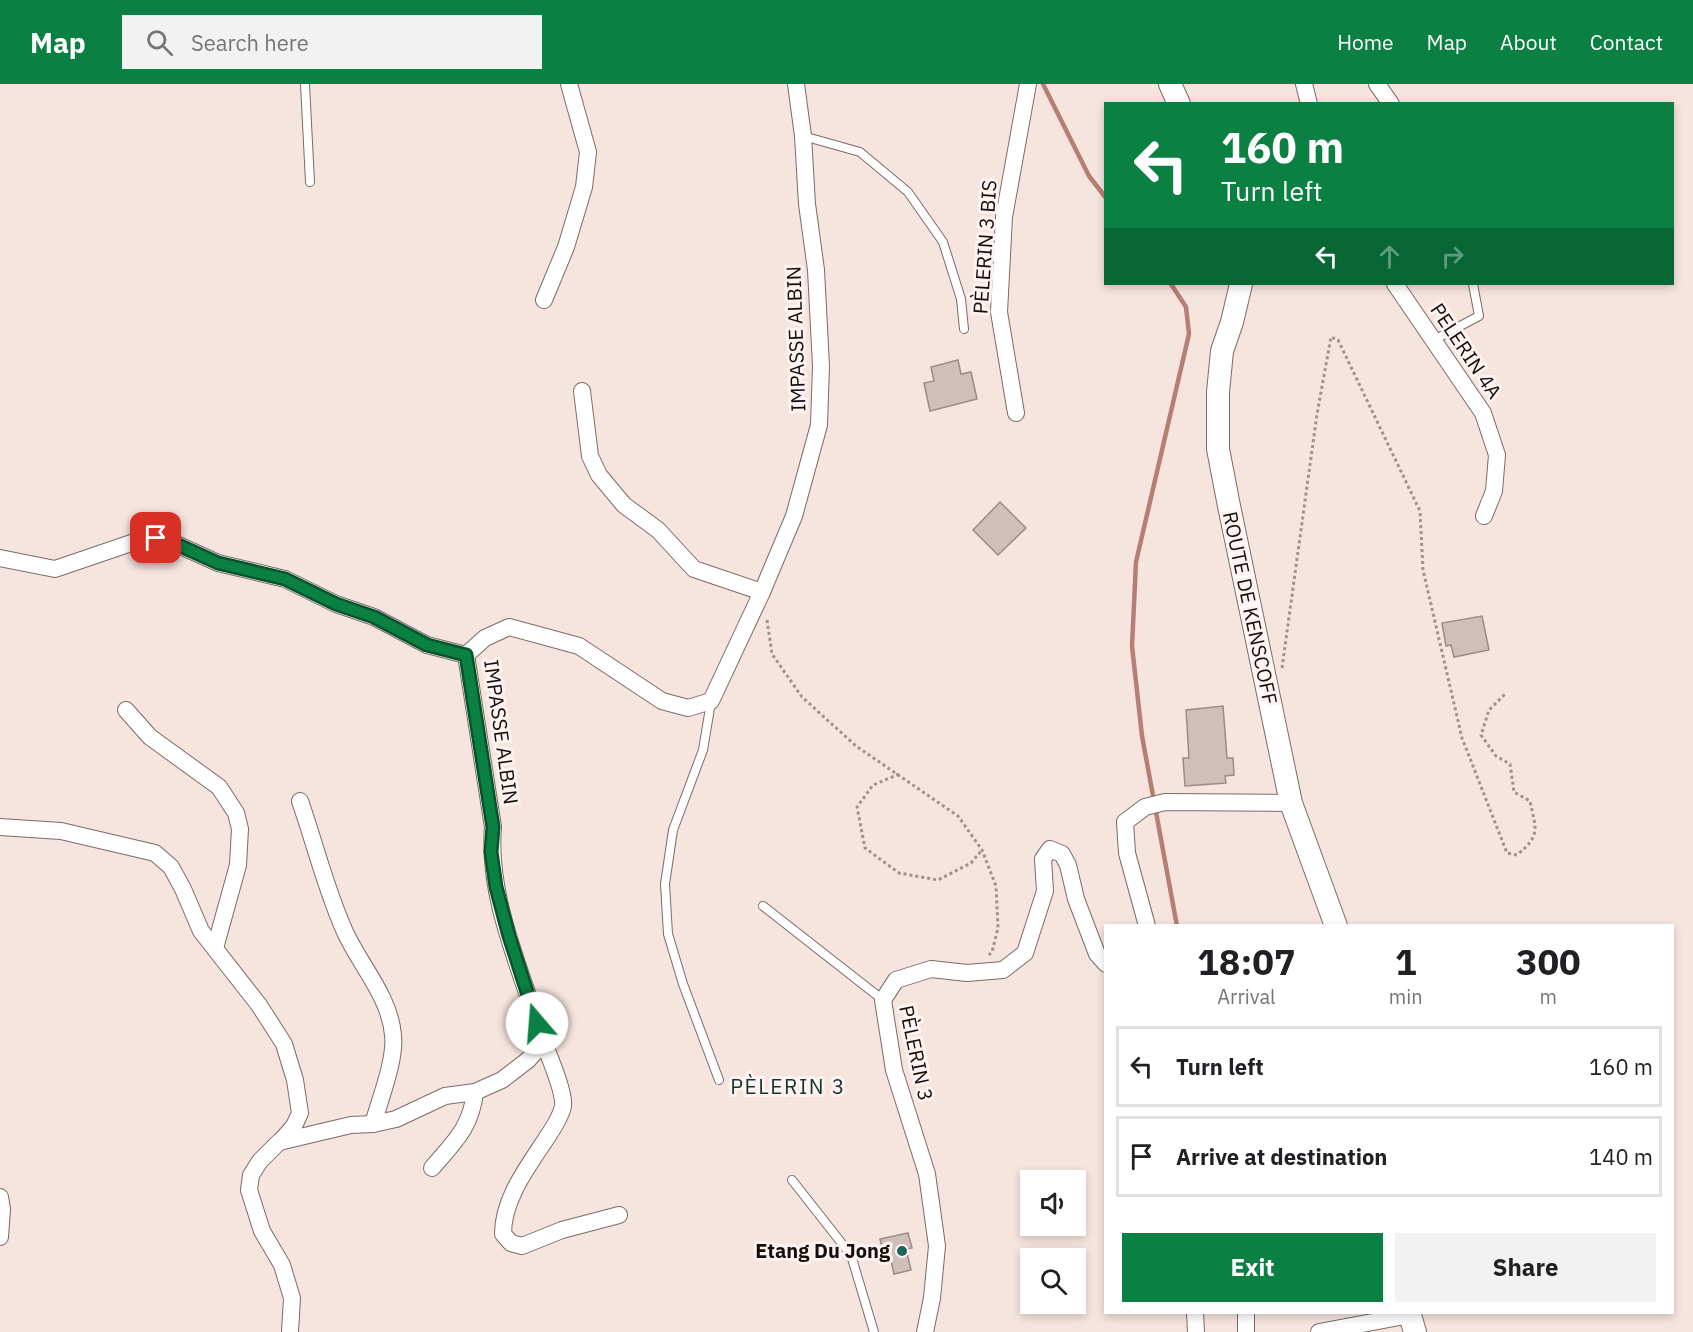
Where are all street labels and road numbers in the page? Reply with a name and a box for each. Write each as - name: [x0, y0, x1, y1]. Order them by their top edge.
- street label: PÈLERIN 3 BIS: [966, 179, 1003, 315]
- street label: IMPASSE ALBIN: [779, 266, 812, 412]
- street label: PELERIN 4A: [1424, 298, 1508, 404]
- street label: ROUTE DE KENSCOFF: [1217, 509, 1284, 707]
- street label: IMPASSE ALBIN: [478, 658, 525, 806]
- street label: PÈLERIN 3: [893, 1003, 940, 1103]

